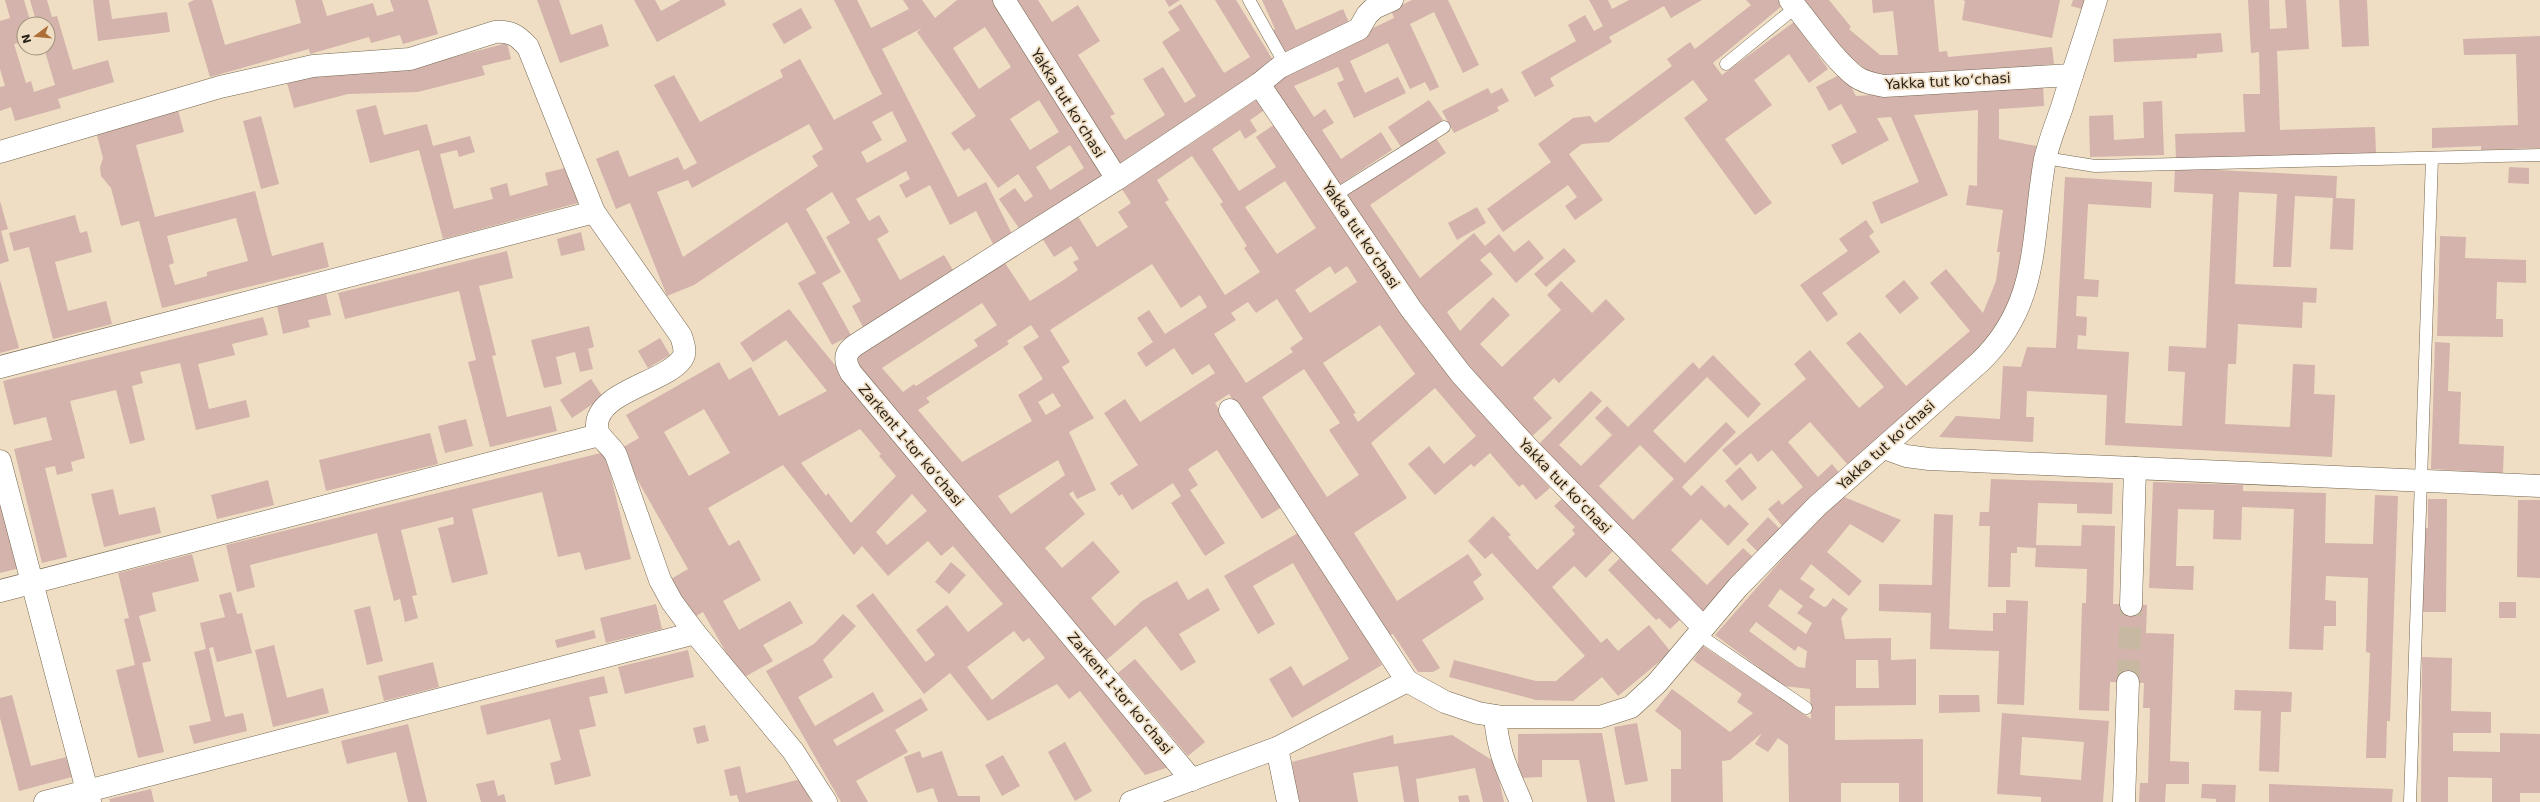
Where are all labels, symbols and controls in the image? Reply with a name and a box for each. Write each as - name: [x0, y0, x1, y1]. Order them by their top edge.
- north arrow: [16, 16, 56, 56]
- text: N: [19, 32, 34, 45]
- street label: Yakka tut koʻchasi: [1027, 45, 1108, 160]
- street label: Yakka tut koʻchasi: [1884, 70, 2011, 92]
- street label: Yakka tut koʻchasi: [1319, 178, 1403, 291]
- street label: Zarkent 1-tor koʻchasi: [855, 381, 967, 509]
- street label: Yakka tut koʻchasi: [1833, 397, 1938, 494]
- street label: Yakka tut koʻchasi: [1515, 435, 1614, 537]
- street label: Zarkent 1-tor koʻchasi: [1064, 629, 1176, 757]

